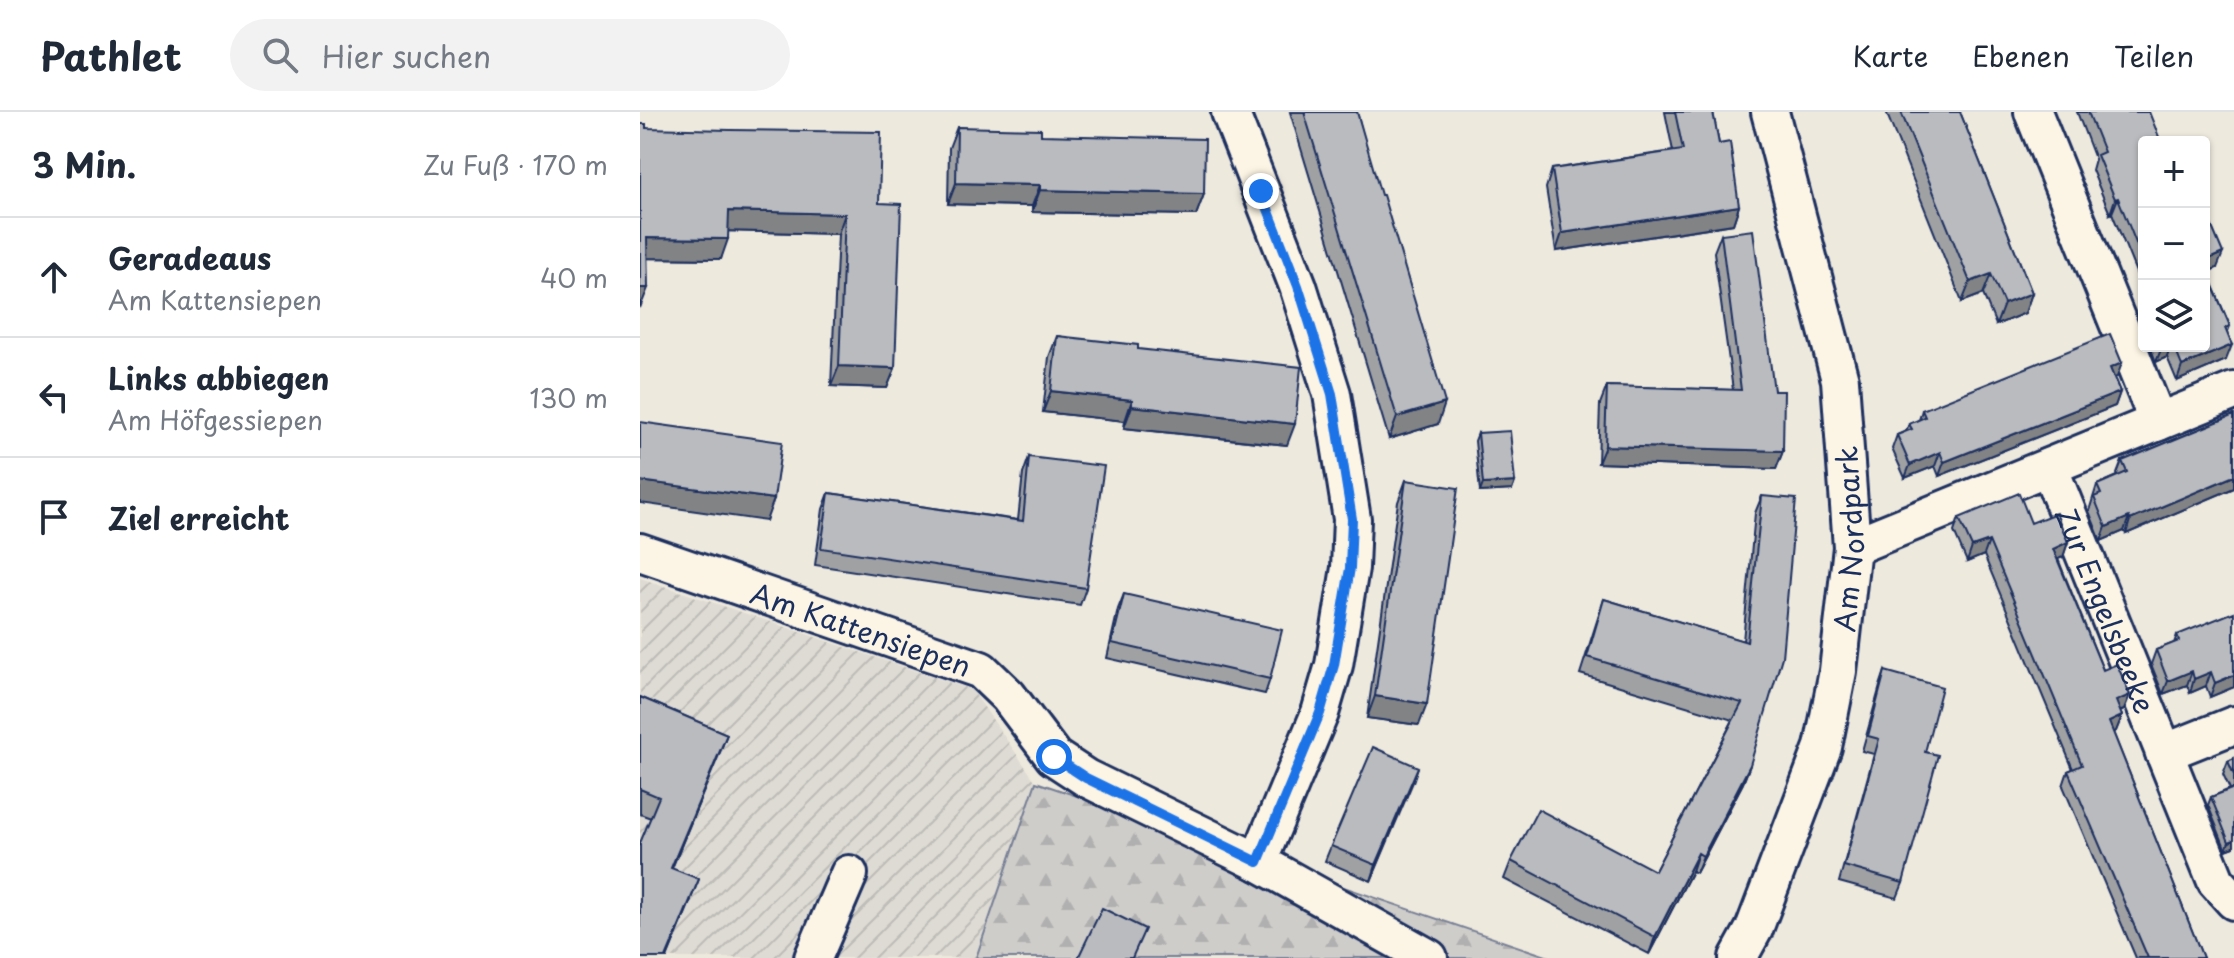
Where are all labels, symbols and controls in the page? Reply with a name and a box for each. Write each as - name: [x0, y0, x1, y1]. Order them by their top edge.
- search box: [230, 19, 790, 91]
- text: Pathlet: [40, 27, 182, 84]
- icon: search: [258, 33, 302, 77]
- text: Hier suchen: [322, 33, 491, 78]
- text: Karte: [1853, 34, 1928, 77]
- text: Ebenen: [1972, 34, 2070, 77]
- text: Teilen: [2114, 34, 2194, 77]
- map controls: [2138, 136, 2210, 352]
- button: +: [2138, 136, 2210, 208]
- text: 3 Min.: [32, 138, 136, 190]
- text: Zu Fuß · 170 m: [423, 145, 608, 184]
- route end: [1243, 173, 1279, 209]
- button: −: [2138, 208, 2210, 280]
- text: Geradeaus: [108, 235, 271, 280]
- icon: ahead: [32, 255, 76, 299]
- text: 40 m: [540, 258, 608, 297]
- text: Am Kattensiepen: [108, 280, 322, 319]
- button: layers: [2138, 280, 2210, 352]
- text: Links abbiegen: [108, 355, 329, 400]
- icon: left: [32, 375, 76, 419]
- text: 130 m: [529, 378, 608, 417]
- text: Am Höfgessiepen: [108, 400, 323, 439]
- street label: Am Nordpark: [1821, 445, 1874, 634]
- icon: arrive: [32, 495, 76, 539]
- text: Ziel erreicht: [108, 495, 290, 540]
- street label: Zur Engelsbeeke: [2046, 500, 2167, 719]
- street label: Am Kattensiepen: [745, 570, 977, 687]
- route start: [1036, 739, 1072, 775]

